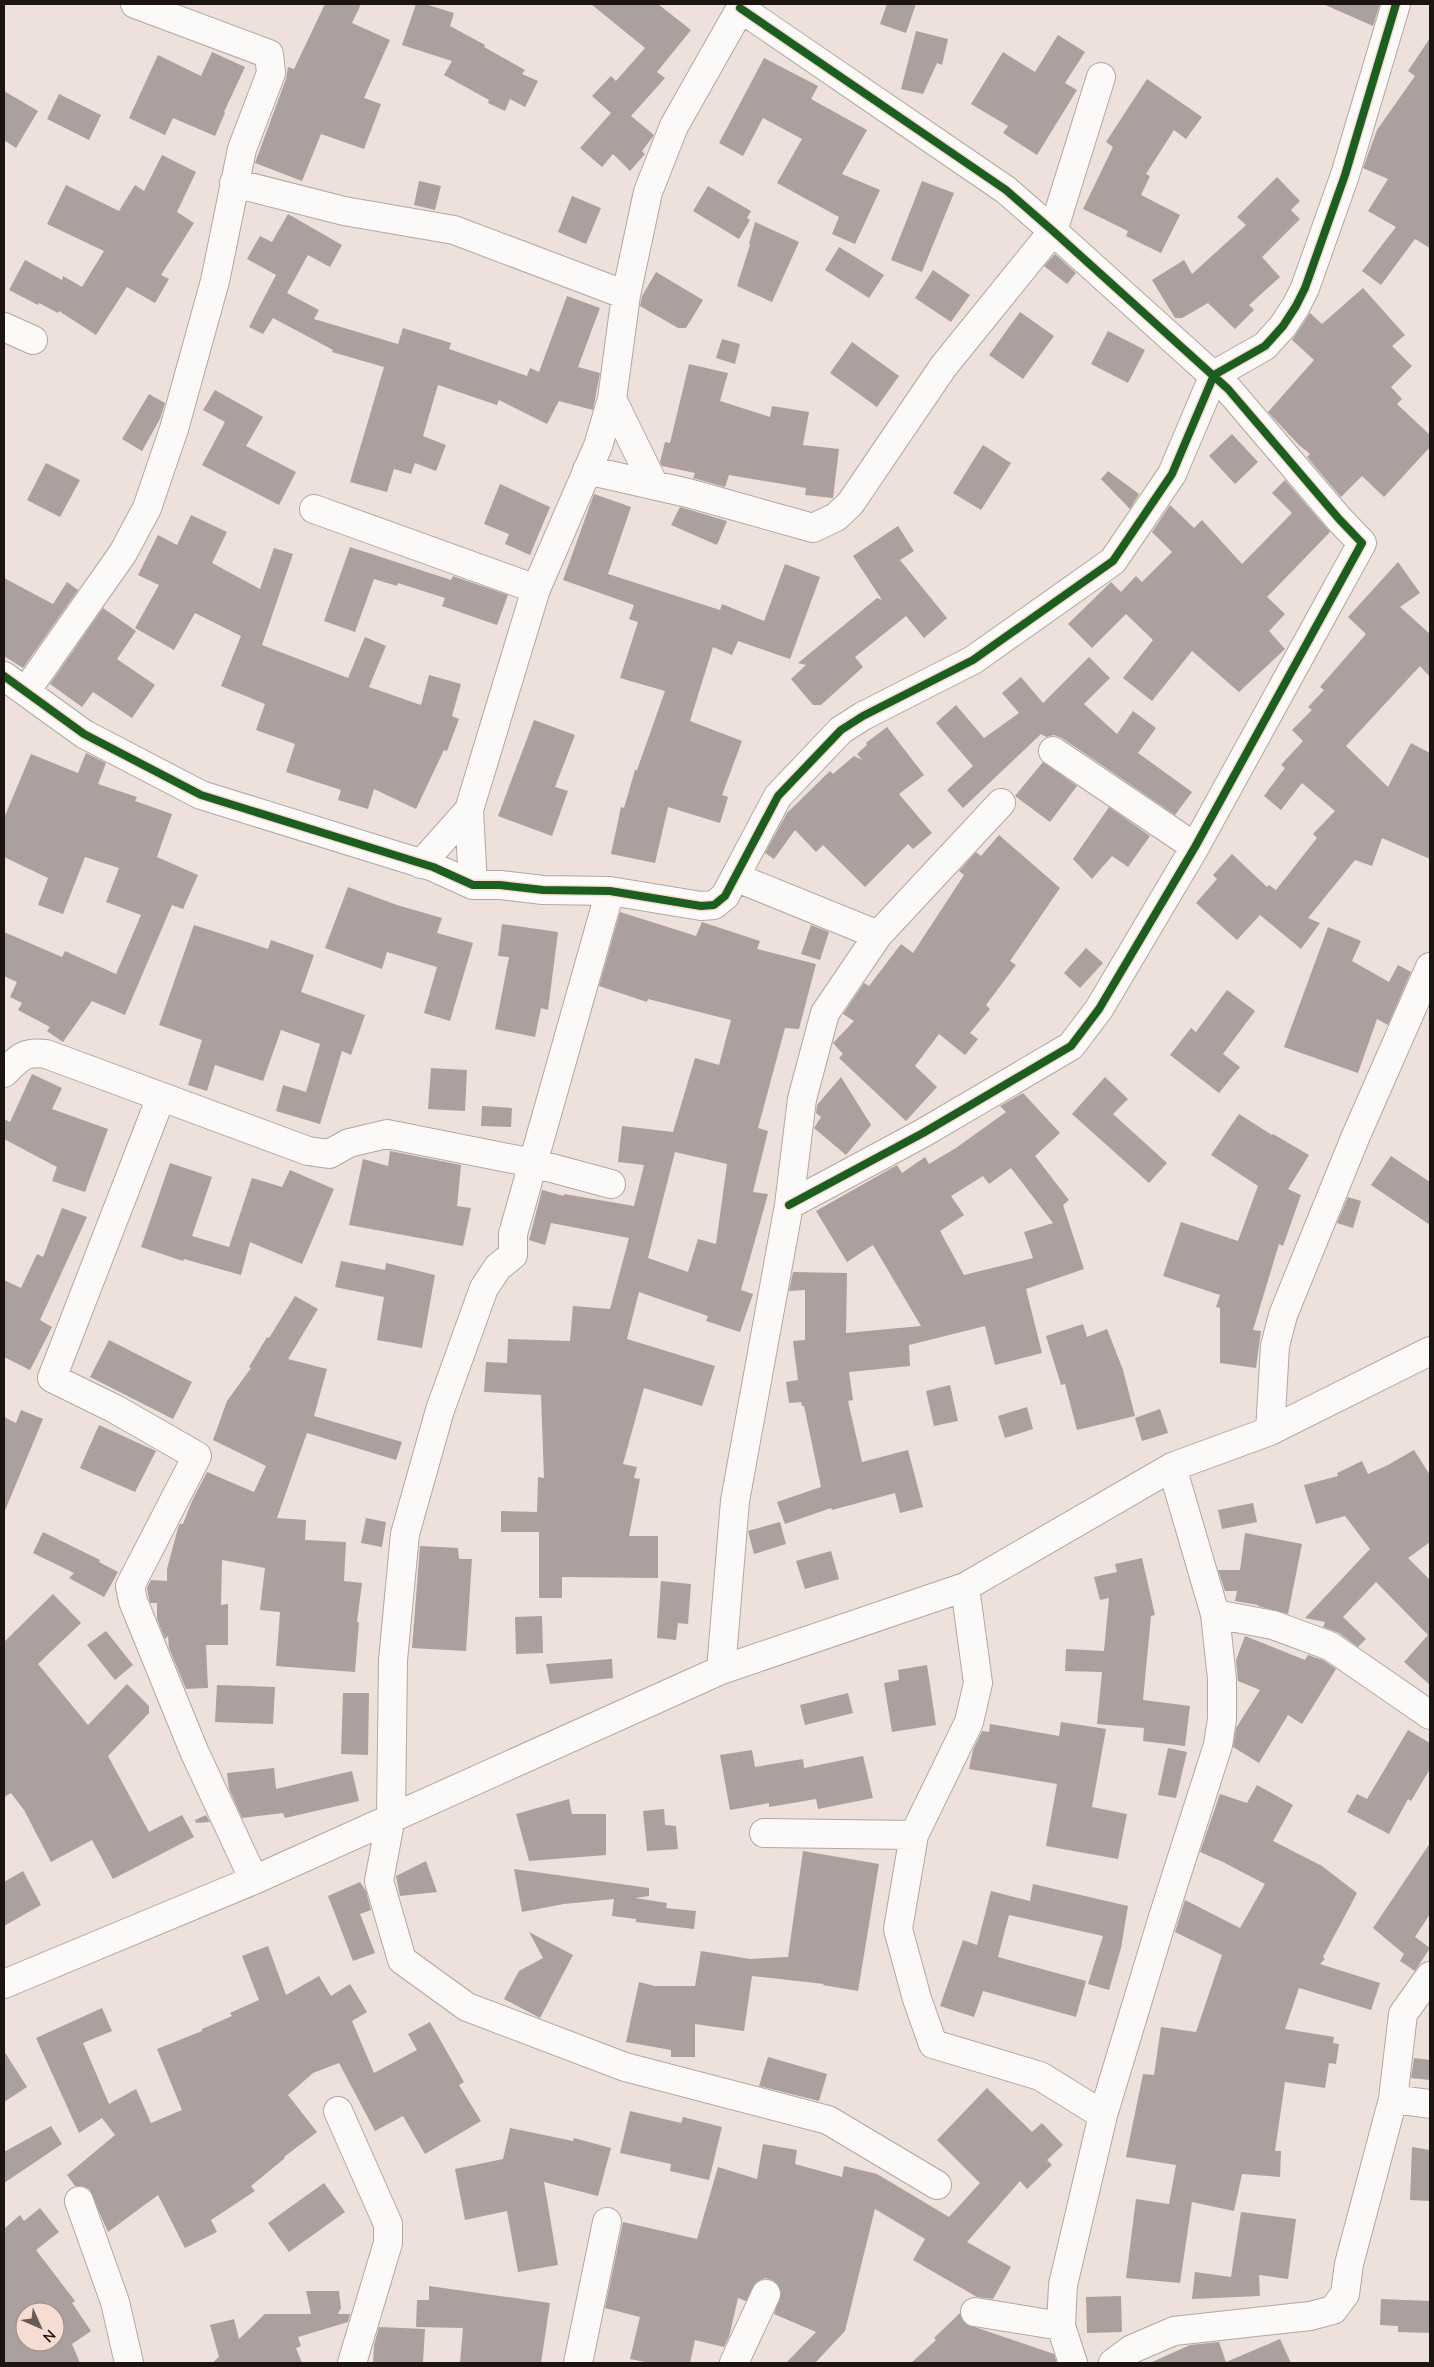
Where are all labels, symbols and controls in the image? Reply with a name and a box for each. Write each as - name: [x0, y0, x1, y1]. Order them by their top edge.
- north arrow: [15, 2302, 65, 2352]
- text: N: [40, 2327, 59, 2346]

